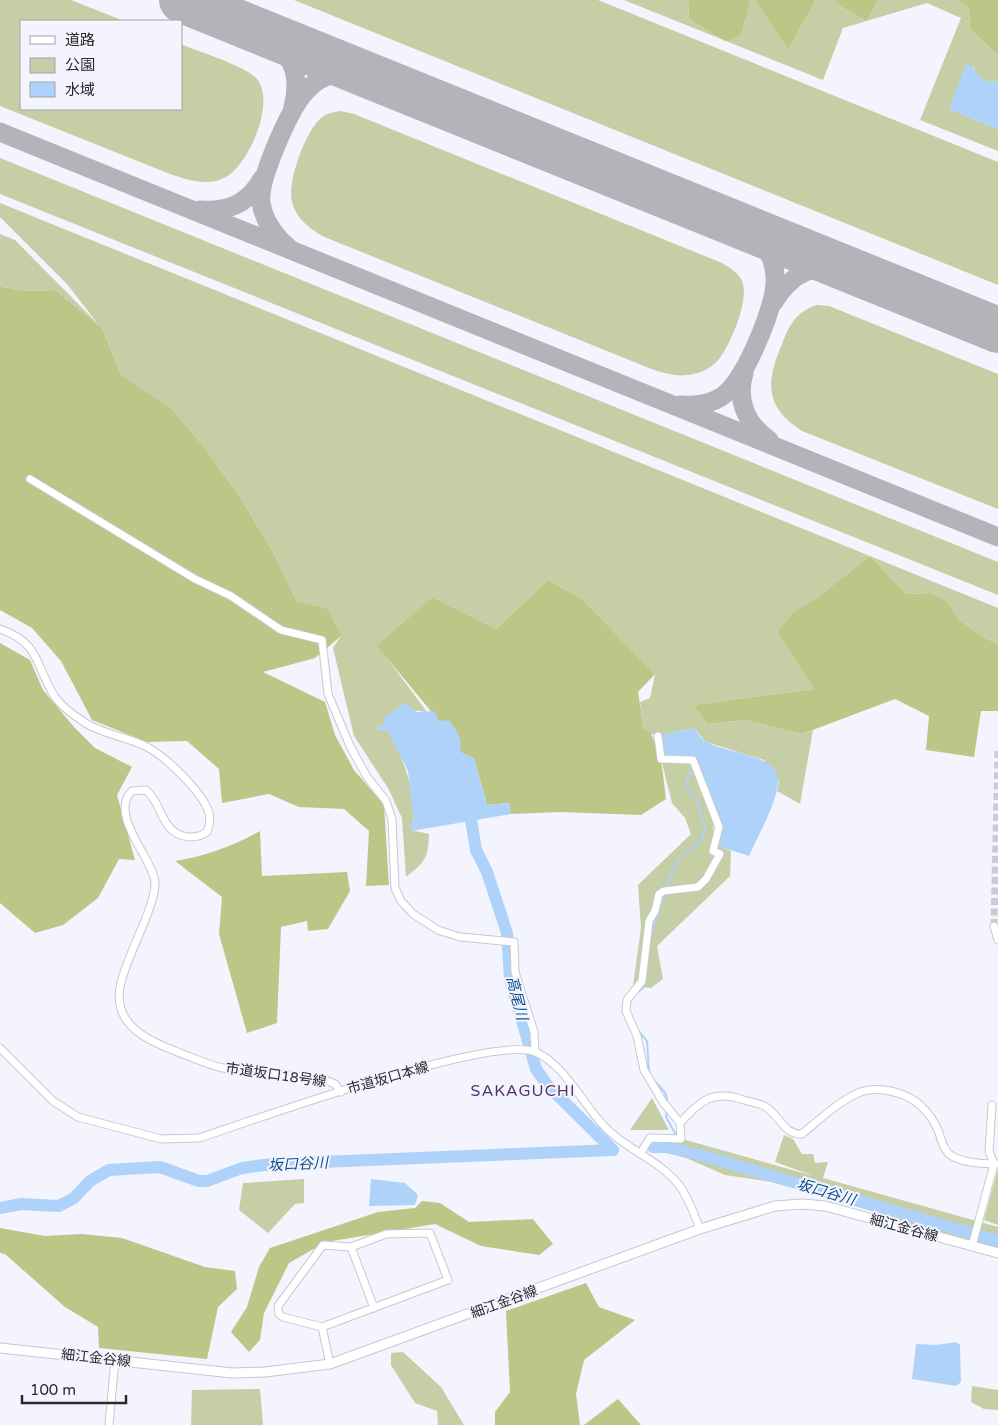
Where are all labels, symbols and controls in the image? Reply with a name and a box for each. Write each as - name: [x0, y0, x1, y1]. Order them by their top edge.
- legend: [20, 20, 182, 110]
- text: 道路: [65, 31, 95, 49]
- text: 公園: [65, 56, 95, 74]
- text: 水域: [65, 81, 95, 99]
- water label: 高尾川: [503, 974, 532, 1024]
- street label: 市道坂口本線: [345, 1058, 431, 1098]
- street label: 市道坂口18号線: [225, 1060, 327, 1090]
- district label: SAKAGUCHI: [471, 1081, 575, 1101]
- water label: 坂口谷川: [268, 1153, 330, 1175]
- water label: 坂口谷川: [795, 1175, 859, 1209]
- street label: 細江金谷線: [868, 1211, 940, 1245]
- street label: 細江金谷線: [468, 1282, 540, 1322]
- street label: 細江金谷線: [60, 1346, 132, 1370]
- scale bar: [22, 1372, 126, 1404]
- text: 100 m: [30, 1381, 76, 1399]

